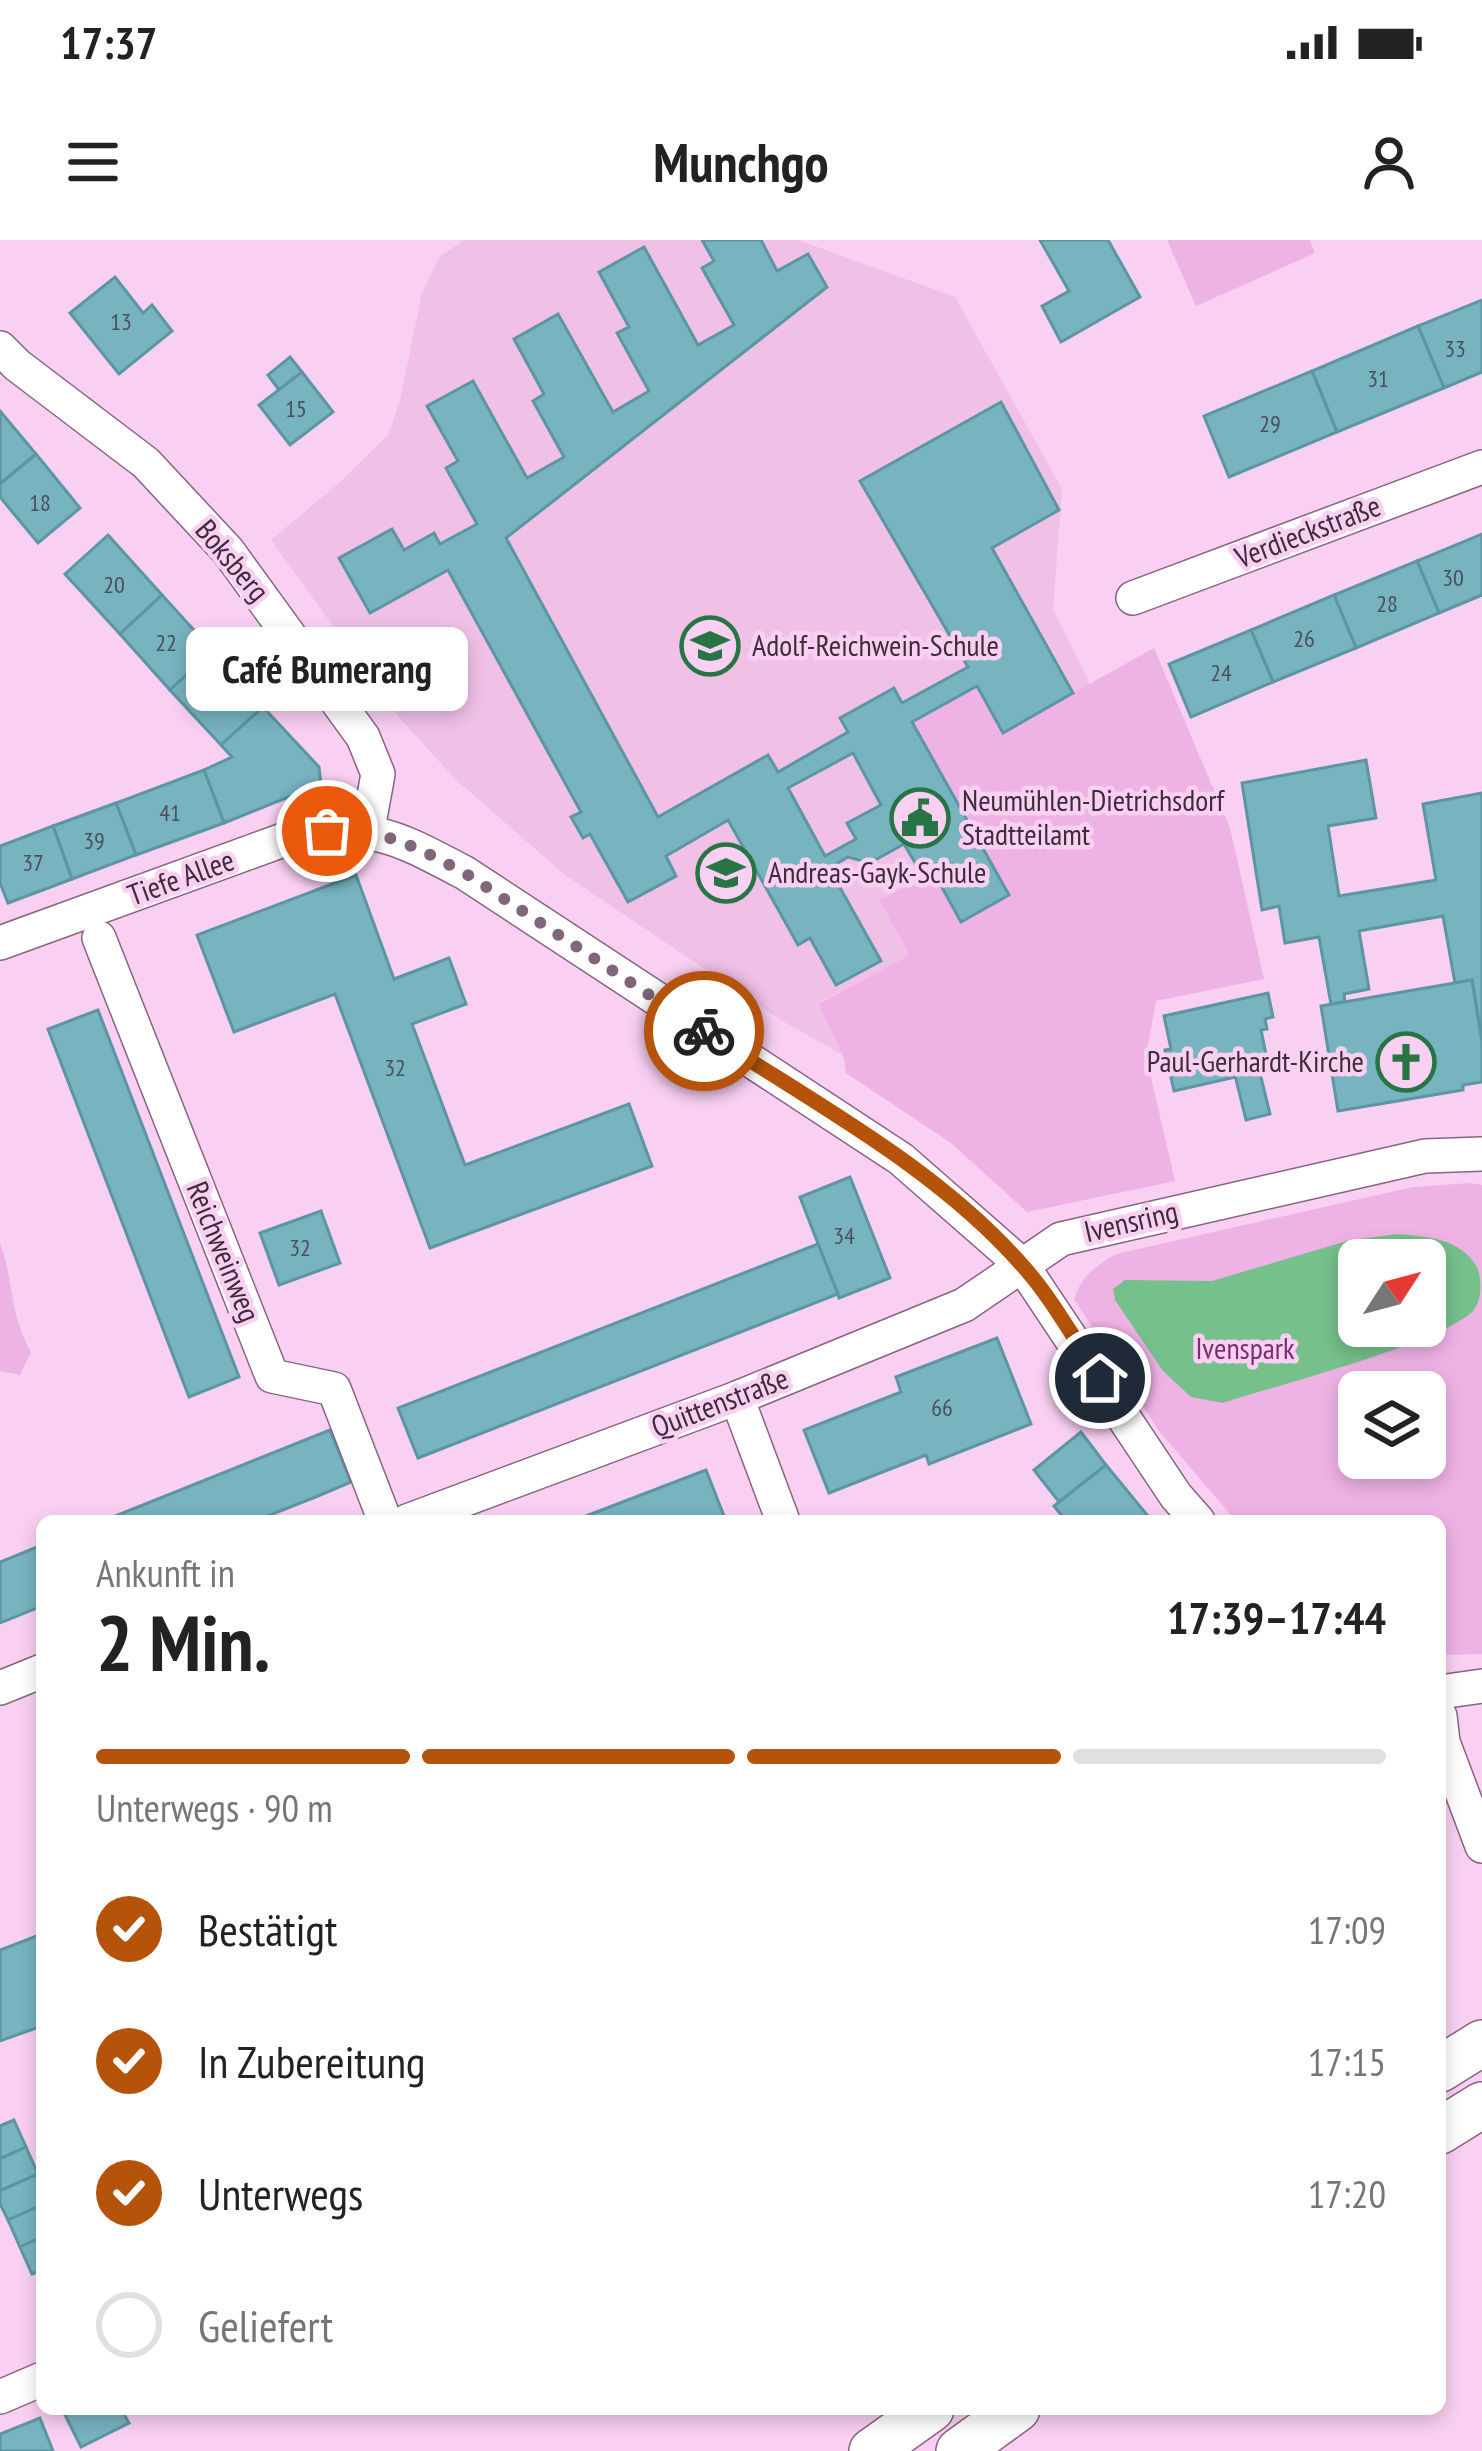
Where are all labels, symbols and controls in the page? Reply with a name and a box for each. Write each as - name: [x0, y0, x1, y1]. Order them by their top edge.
- text: 17:37: [60, 13, 157, 71]
- text: Munchgo: [653, 127, 829, 197]
- icon: menu: [60, 129, 126, 195]
- icon: person: [1356, 129, 1422, 195]
- house number: 13: [110, 306, 132, 337]
- house number: 33: [1444, 333, 1466, 364]
- house number: 31: [1367, 363, 1389, 394]
- house number: 15: [285, 393, 307, 424]
- house number: 29: [1259, 408, 1281, 439]
- street label: Verdieckstraße: [1228, 485, 1386, 577]
- house number: 18: [29, 487, 51, 518]
- street label: Boksberg: [188, 511, 279, 609]
- house number: 30: [1442, 562, 1464, 593]
- house number: 20: [103, 569, 125, 600]
- house number: 28: [1376, 588, 1398, 619]
- school or university icon: Adolf-Reichwein-Schule: [679, 615, 741, 677]
- house number: 26: [1293, 623, 1315, 654]
- place label: Adolf-Reichwein-Schule: [752, 625, 999, 664]
- house number: 22: [155, 627, 177, 658]
- callout: Café Bumerang: [186, 627, 468, 711]
- text: Café Bumerang: [222, 643, 432, 694]
- house number: 24: [1210, 657, 1232, 688]
- pin: [276, 780, 378, 882]
- place label: Neumühlen-Dietrichsdorf Stadtteilamt: [962, 780, 1225, 853]
- public building icon: Neumühlen-Dietrichsdorf Stadtteilamt: [889, 787, 951, 849]
- house number: 41: [159, 797, 181, 828]
- icon: bag: [294, 798, 360, 864]
- house number: 39: [83, 825, 105, 856]
- street label: Tiefe Allee: [122, 839, 239, 914]
- school or university icon: Andreas-Gayk-Schule: [695, 842, 757, 904]
- house number: 37: [22, 847, 44, 878]
- place label: Andreas-Gayk-Schule: [768, 852, 986, 891]
- courier: [644, 971, 764, 1091]
- icon: bike: [671, 998, 737, 1064]
- church icon: Paul-Gerhardt-Kirche: [1375, 1031, 1437, 1093]
- place label: Paul-Gerhardt-Kirche: [1147, 1041, 1364, 1080]
- house number: 32: [384, 1052, 406, 1083]
- street label: Reichweinweg: [179, 1175, 270, 1327]
- street label: Ivensring: [1080, 1191, 1181, 1250]
- house number: 34: [833, 1220, 855, 1251]
- house number: 32: [289, 1232, 311, 1263]
- north arrow: [1338, 1239, 1446, 1347]
- map controls: [1338, 1239, 1446, 1479]
- pin: [1049, 1327, 1151, 1429]
- park label: Ivenspark: [1195, 1328, 1295, 1367]
- icon: home: [1067, 1345, 1133, 1411]
- street label: Quittenstraße: [646, 1358, 793, 1446]
- button: layers: [1338, 1371, 1446, 1479]
- house number: 66: [931, 1392, 953, 1423]
- text: Ankunft in: [96, 1547, 235, 1598]
- text: 17:39–17:44: [1167, 1588, 1386, 1646]
- text: 2 Min.: [96, 1592, 270, 1693]
- text: Unterwegs · 90 m: [96, 1782, 333, 1833]
- icon: check: [96, 1896, 162, 1962]
- text: Bestätigt: [198, 1900, 337, 1958]
- text: 17:09: [1308, 1904, 1386, 1955]
- icon: check: [96, 2028, 162, 2094]
- text: In Zubereitung: [198, 2032, 426, 2090]
- text: 17:15: [1308, 2036, 1386, 2087]
- icon: check: [96, 2160, 162, 2226]
- text: Unterwegs: [198, 2164, 363, 2222]
- text: 17:20: [1308, 2168, 1386, 2219]
- text: Geliefert: [198, 2296, 333, 2354]

